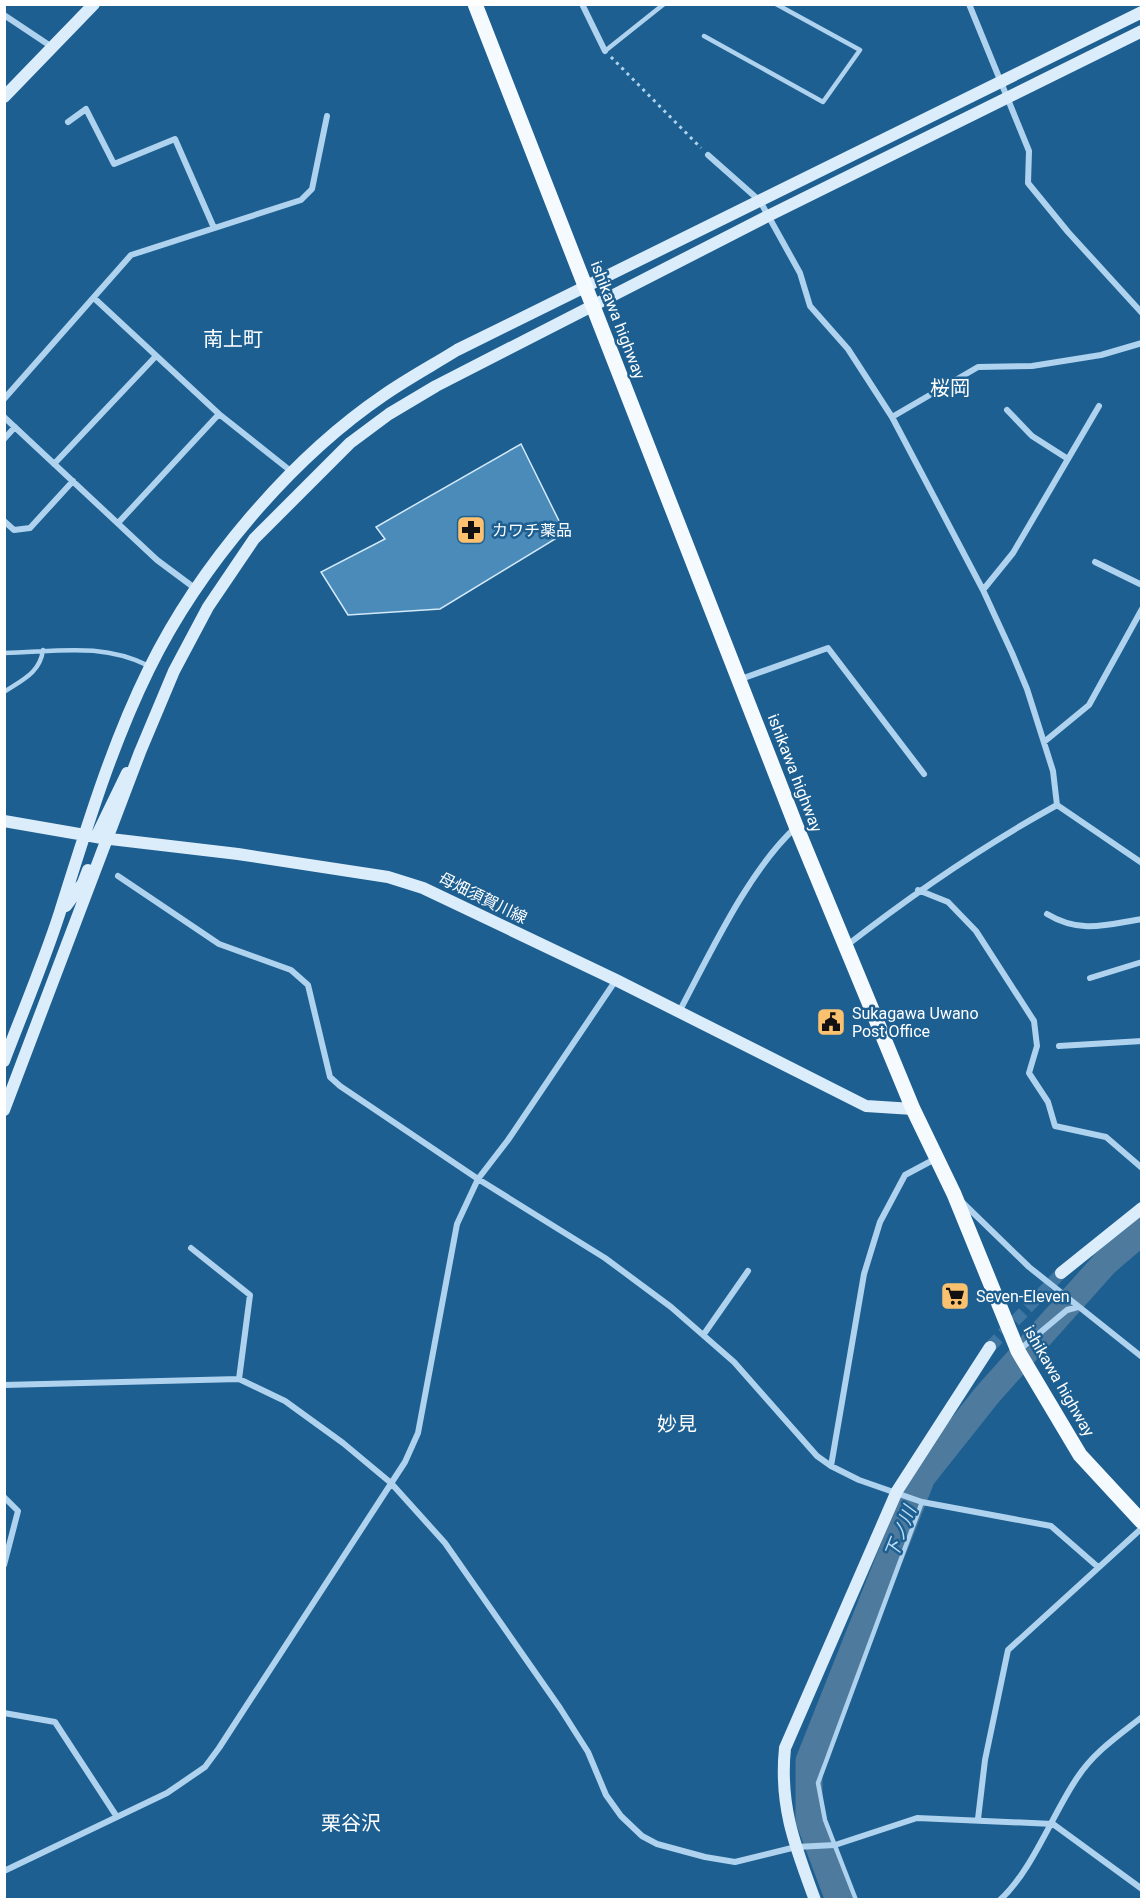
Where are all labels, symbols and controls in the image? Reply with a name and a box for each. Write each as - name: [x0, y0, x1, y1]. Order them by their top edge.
- street label: ishikawa highway: [587, 258, 649, 382]
- district label: 南上町: [203, 327, 263, 351]
- district label: 桜岡: [930, 376, 970, 400]
- pharmacy icon: カワチ薬品: [455, 514, 487, 546]
- place label: カワチ薬品: [492, 521, 572, 540]
- street label: ishikawa highway: [764, 711, 826, 835]
- street label: 母畑須賀川線: [436, 868, 530, 928]
- place label: Sukagawa Uwano Post Office: [852, 1004, 979, 1041]
- public building icon: Sukagawa Uwano Post Office: [815, 1006, 847, 1038]
- supermarket icon: Seven-Eleven: [939, 1280, 971, 1312]
- place label: Seven-Eleven: [976, 1287, 1070, 1306]
- street label: ishikawa highway: [1020, 1322, 1099, 1440]
- district label: 妙見: [657, 1412, 697, 1436]
- water label: 下ノ川: [880, 1501, 921, 1561]
- district label: 栗谷沢: [321, 1811, 381, 1835]

